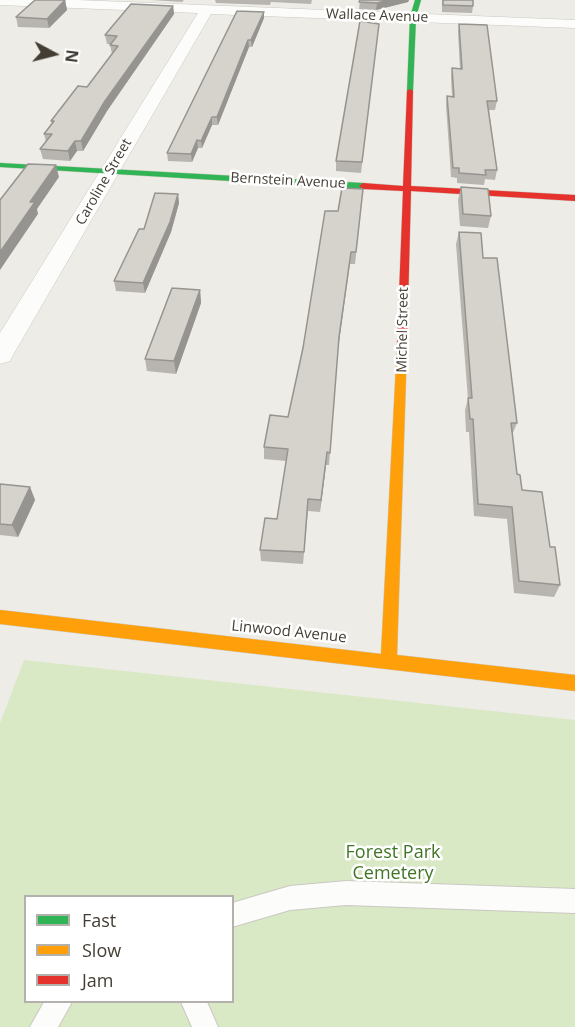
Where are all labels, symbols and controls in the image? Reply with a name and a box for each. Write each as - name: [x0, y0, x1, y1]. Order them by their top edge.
- street label: Wallace Avenue: [325, 6, 429, 26]
- north arrow: [24, 24, 84, 84]
- text: N: [60, 48, 84, 64]
- street label: Caroline Street: [72, 136, 136, 228]
- street label: Bernstein Avenue: [230, 170, 346, 192]
- street label: Michel Street: [394, 287, 412, 373]
- street label: Linwood Avenue: [230, 617, 348, 647]
- park label: Forest Park Cemetery: [346, 842, 440, 884]
- legend: [24, 895, 234, 1003]
- text: Fast: [82, 908, 116, 932]
- text: Slow: [82, 938, 121, 962]
- text: Jam: [82, 968, 114, 992]

